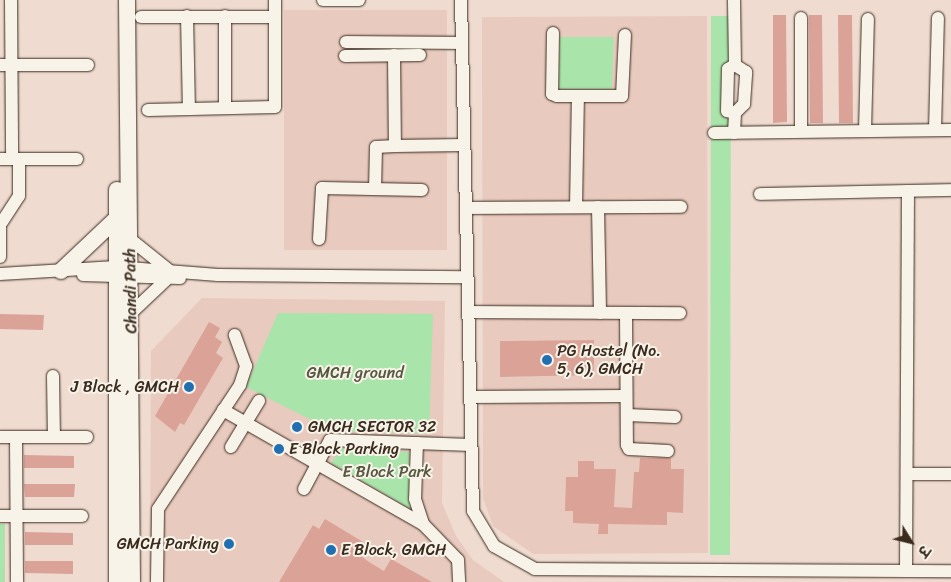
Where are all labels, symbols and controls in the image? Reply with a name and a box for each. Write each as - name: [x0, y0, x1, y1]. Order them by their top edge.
- street label: Chandi Path: [121, 248, 141, 334]
- place label: PG Hostel (No. 5, 6), GMCH: [557, 341, 661, 379]
- marker: PG Hostel (No. 5, 6), GMCH: [541, 354, 553, 366]
- park label: GMCH ground: [306, 363, 404, 383]
- place label: J Block , GMCH: [71, 377, 179, 397]
- marker: J Block , GMCH: [183, 381, 195, 393]
- place label: GMCH SECTOR 32: [308, 417, 436, 437]
- marker: GMCH SECTOR 32: [290, 420, 304, 434]
- place label: E Block Parking: [289, 439, 399, 459]
- marker: E Block Parking: [273, 443, 285, 455]
- park label: E Block Park: [342, 462, 432, 482]
- north arrow: [886, 517, 936, 567]
- place label: GMCH Parking: [116, 534, 219, 554]
- marker: GMCH Parking: [223, 538, 235, 550]
- place label: E Block, GMCH: [341, 540, 446, 560]
- text: उ: [911, 540, 936, 562]
- marker: E Block, GMCH: [325, 544, 337, 556]

